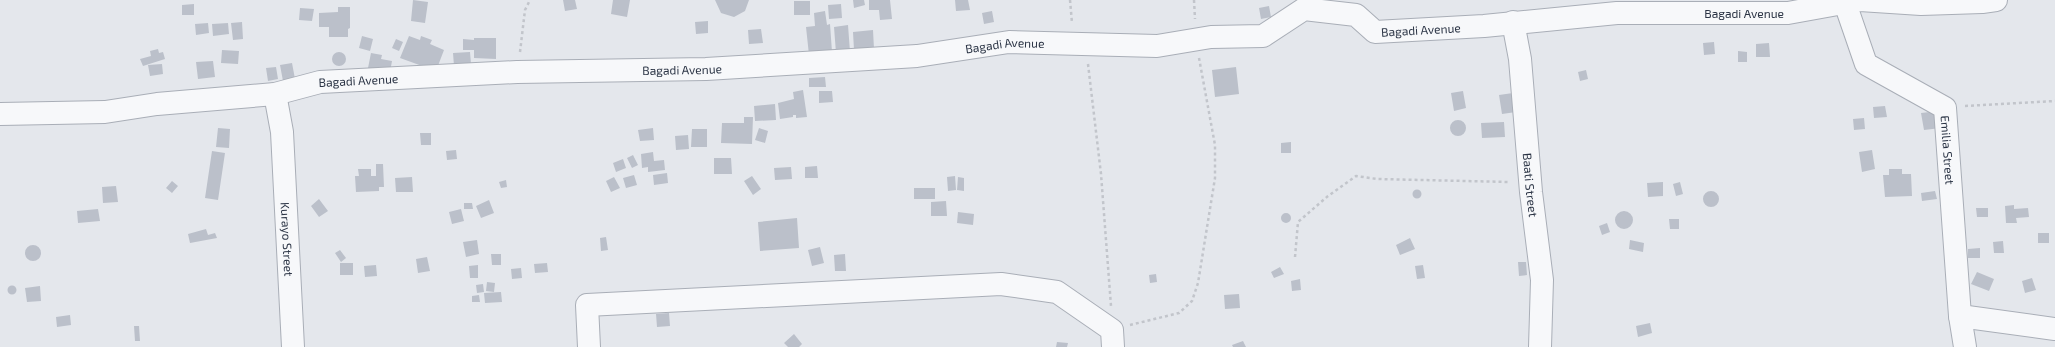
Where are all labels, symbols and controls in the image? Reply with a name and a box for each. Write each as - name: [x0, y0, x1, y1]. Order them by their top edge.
- street label: Bagadi Avenue: [1704, 6, 1784, 20]
- street label: Bagadi Avenue: [1381, 20, 1461, 39]
- street label: Bagadi Avenue: [964, 35, 1045, 56]
- street label: Bagadi Avenue: [642, 61, 722, 77]
- street label: Bagadi Avenue: [318, 71, 399, 89]
- street label: Emilia Street: [1939, 115, 1958, 186]
- street label: Baati Street: [1521, 152, 1541, 218]
- street label: Kurayo Street: [279, 202, 296, 277]

